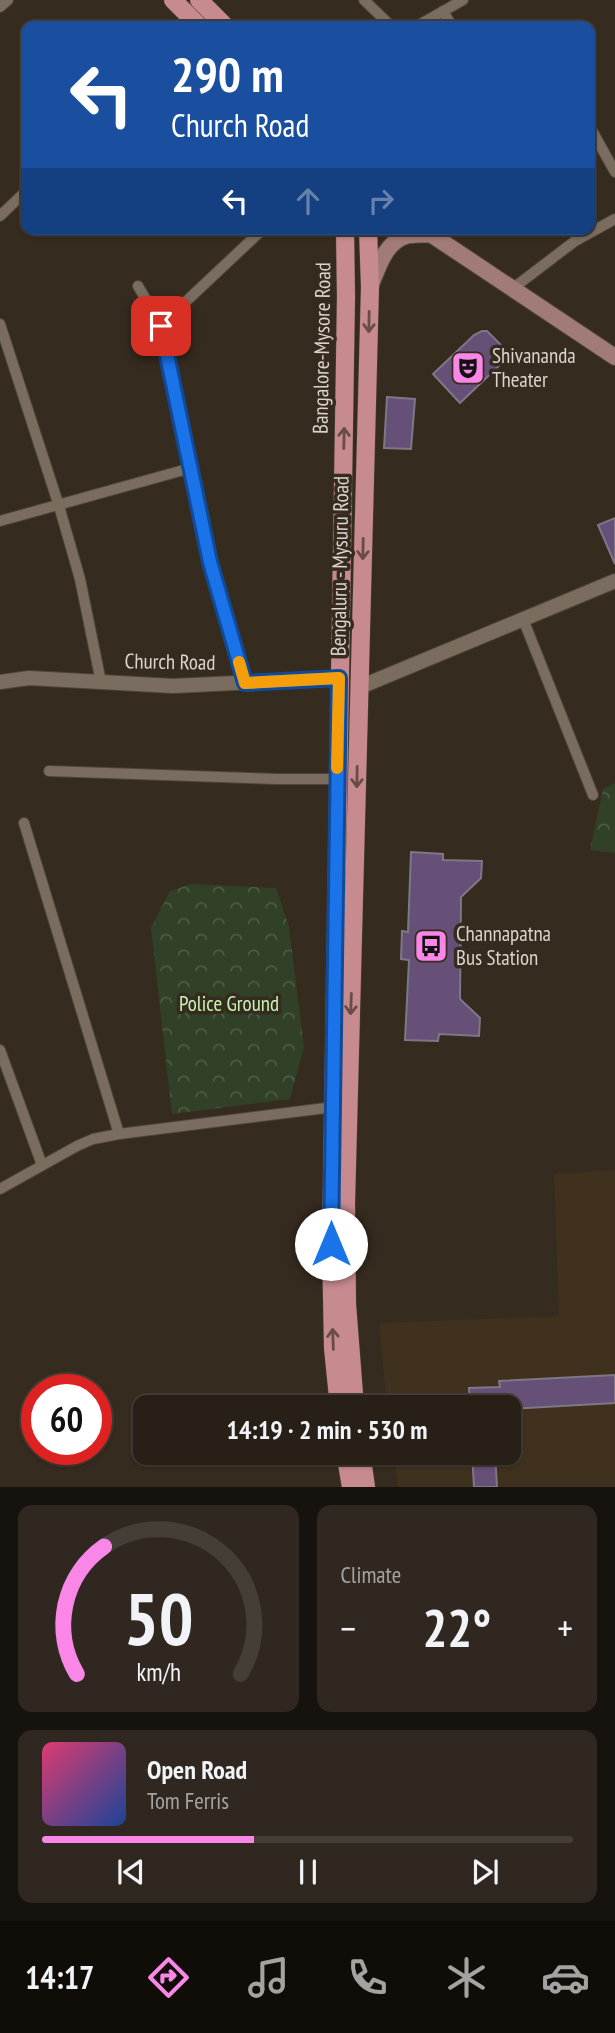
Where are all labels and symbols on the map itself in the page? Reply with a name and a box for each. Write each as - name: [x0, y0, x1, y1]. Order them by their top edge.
- street label: Bangalore-Mysore Road: [307, 262, 336, 434]
- pin: [131, 296, 191, 356]
- one-way arrow: [363, 310, 376, 333]
- place label: Shivananda Theater: [492, 342, 576, 393]
- theatre icon: Shivananda Theater: [449, 349, 487, 387]
- one-way arrow: [337, 427, 350, 450]
- street label: Bengaluru - Mysuru Road: [324, 476, 355, 656]
- one-way arrow: [357, 538, 370, 561]
- street label: Church Road: [124, 647, 216, 676]
- one-way arrow: [351, 765, 364, 788]
- place label: Channapatna Bus Station: [456, 920, 551, 971]
- bus stop icon: Channapatna Bus Station: [412, 927, 450, 965]
- park label: Police Ground: [179, 990, 279, 1017]
- one-way arrow: [345, 992, 358, 1015]
- position arrow: [294, 1207, 368, 1281]
- one-way arrow: [326, 1328, 339, 1351]
- speed limit sign: 60: [21, 1374, 112, 1465]

